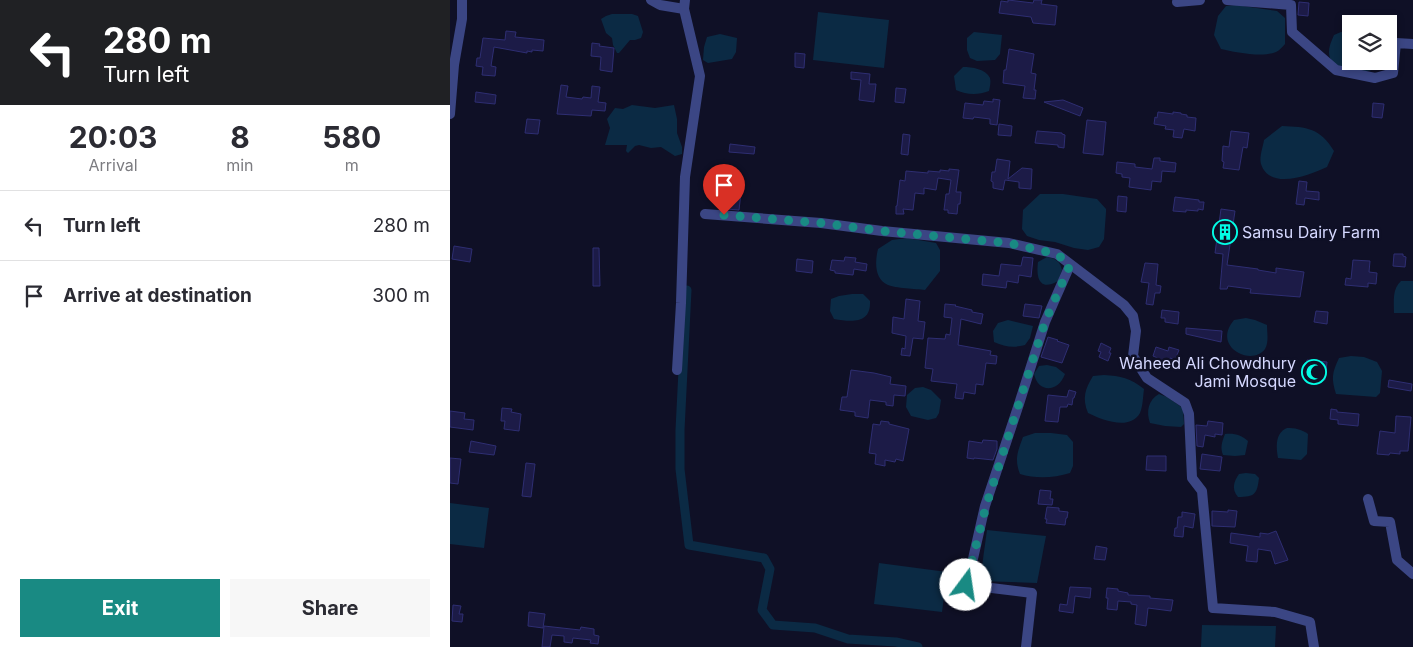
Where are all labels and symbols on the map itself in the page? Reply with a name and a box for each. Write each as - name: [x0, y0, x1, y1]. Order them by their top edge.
- pin: [703, 164, 745, 215]
- building icon: Samsu Dairy Farm: [1212, 219, 1238, 245]
- place label: Samsu Dairy Farm: [1242, 222, 1380, 242]
- place label: Waheed Ali Chowdhury Jami Mosque: [1119, 353, 1296, 391]
- mosque icon: Waheed Ali Chowdhury Jami Mosque: [1301, 359, 1327, 385]
- position arrow: [939, 558, 991, 610]

